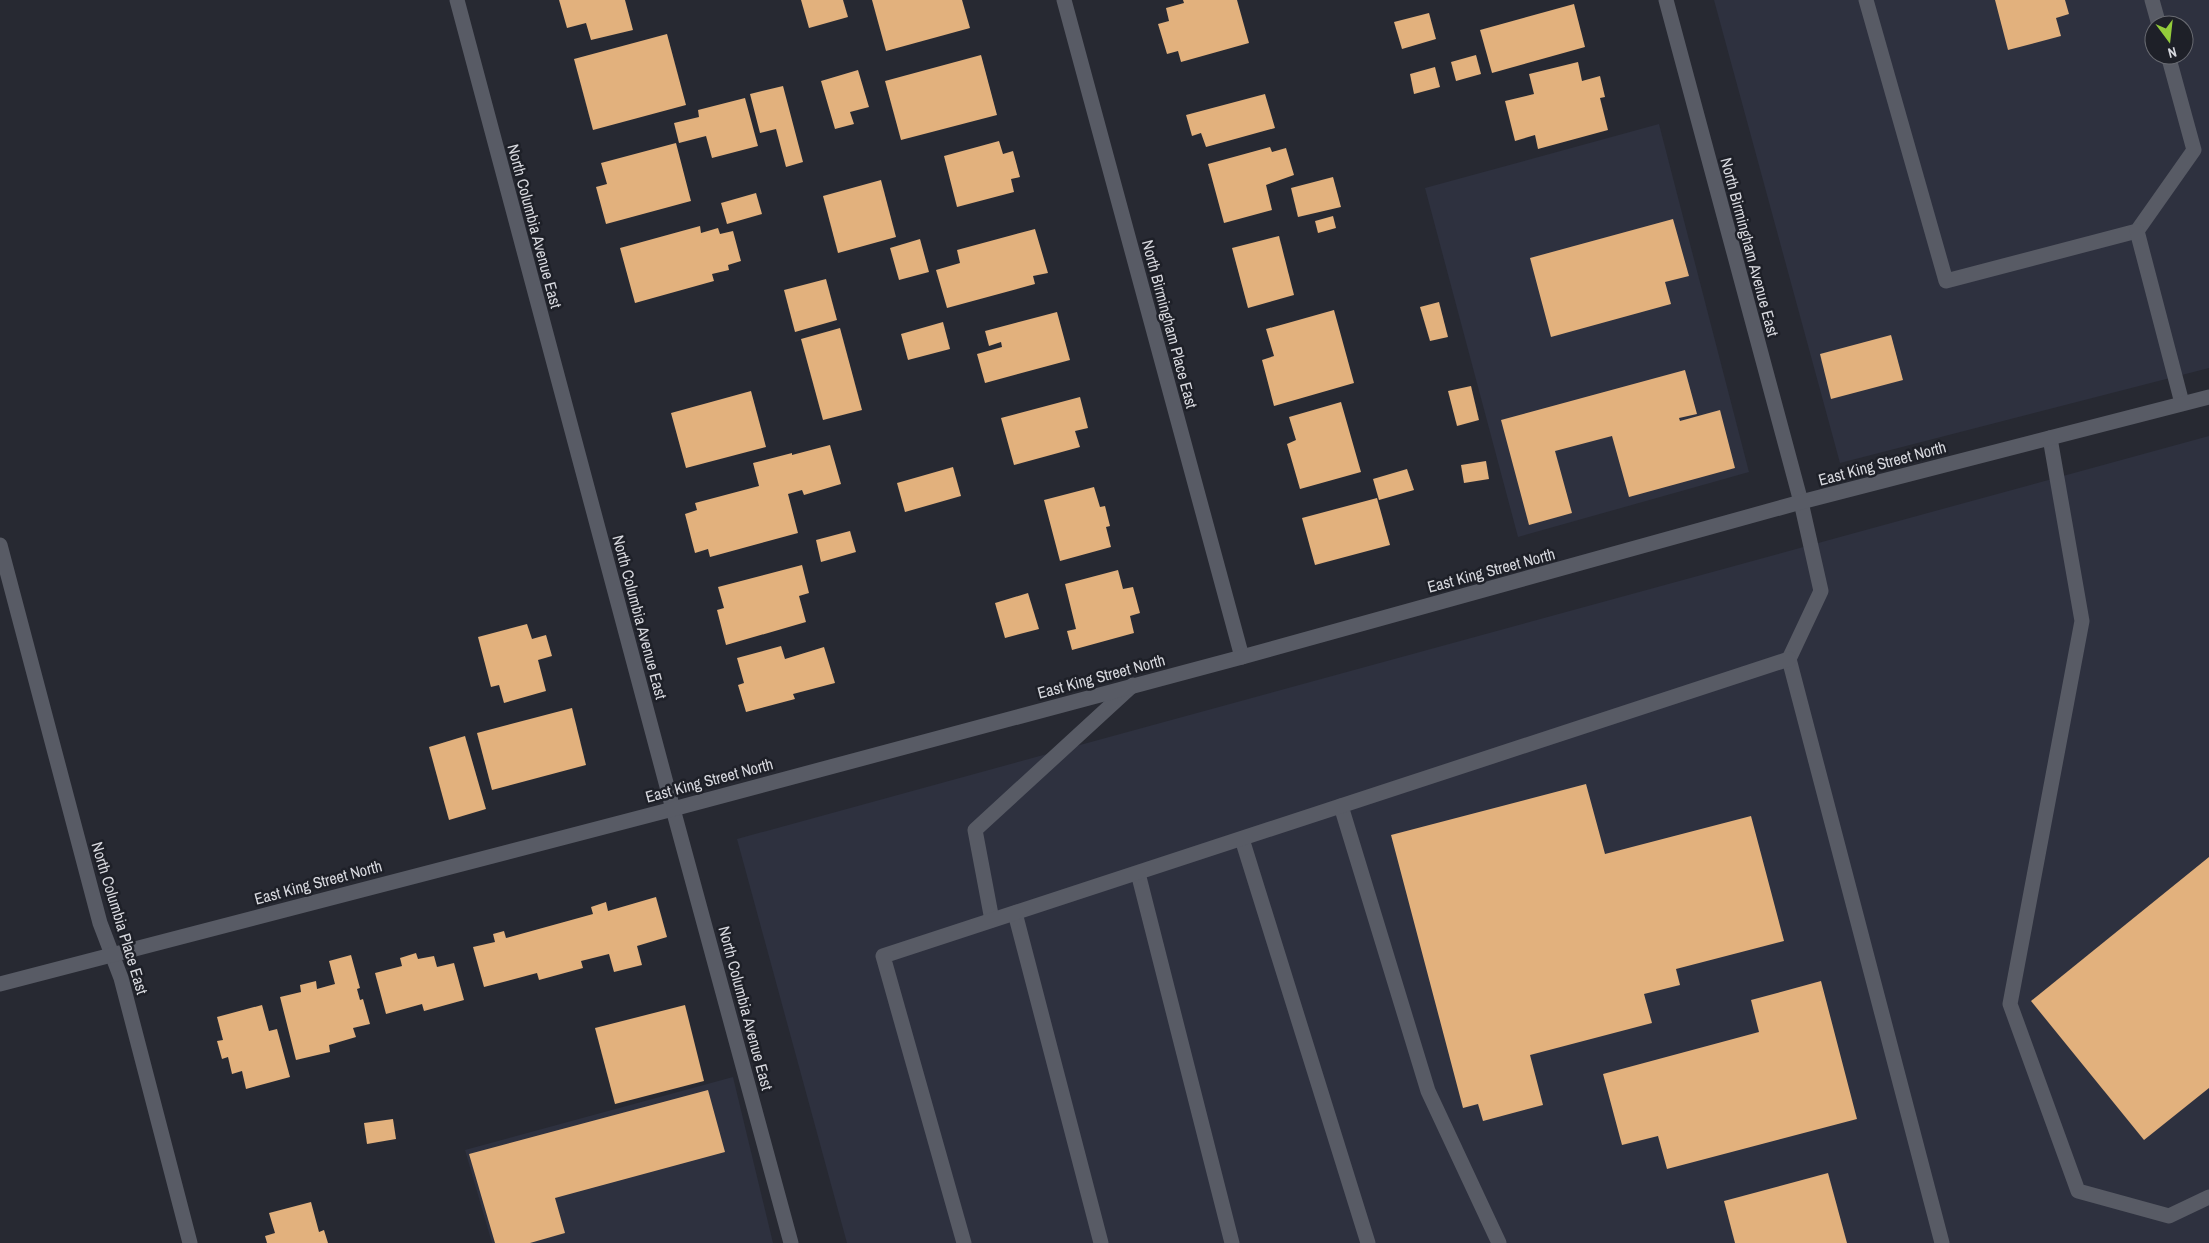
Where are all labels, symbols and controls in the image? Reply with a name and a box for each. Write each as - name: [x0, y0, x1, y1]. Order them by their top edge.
- north arrow: [2144, 15, 2194, 65]
- text: N: [2166, 43, 2179, 62]
- street label: North Columbia Avenue East: [503, 142, 568, 311]
- street label: North Birmingham Avenue East: [1716, 155, 1785, 339]
- street label: North Birmingham Place East: [1137, 237, 1203, 411]
- street label: East King Street North: [1816, 435, 1948, 491]
- street label: North Columbia Avenue East: [608, 533, 673, 702]
- street label: East King Street North: [1425, 542, 1557, 598]
- street label: East King Street North: [1035, 648, 1167, 704]
- street label: East King Street North: [643, 752, 775, 808]
- street label: North Columbia Place East: [86, 839, 154, 997]
- street label: East King Street North: [252, 854, 384, 910]
- street label: North Columbia Avenue East: [714, 924, 779, 1093]

